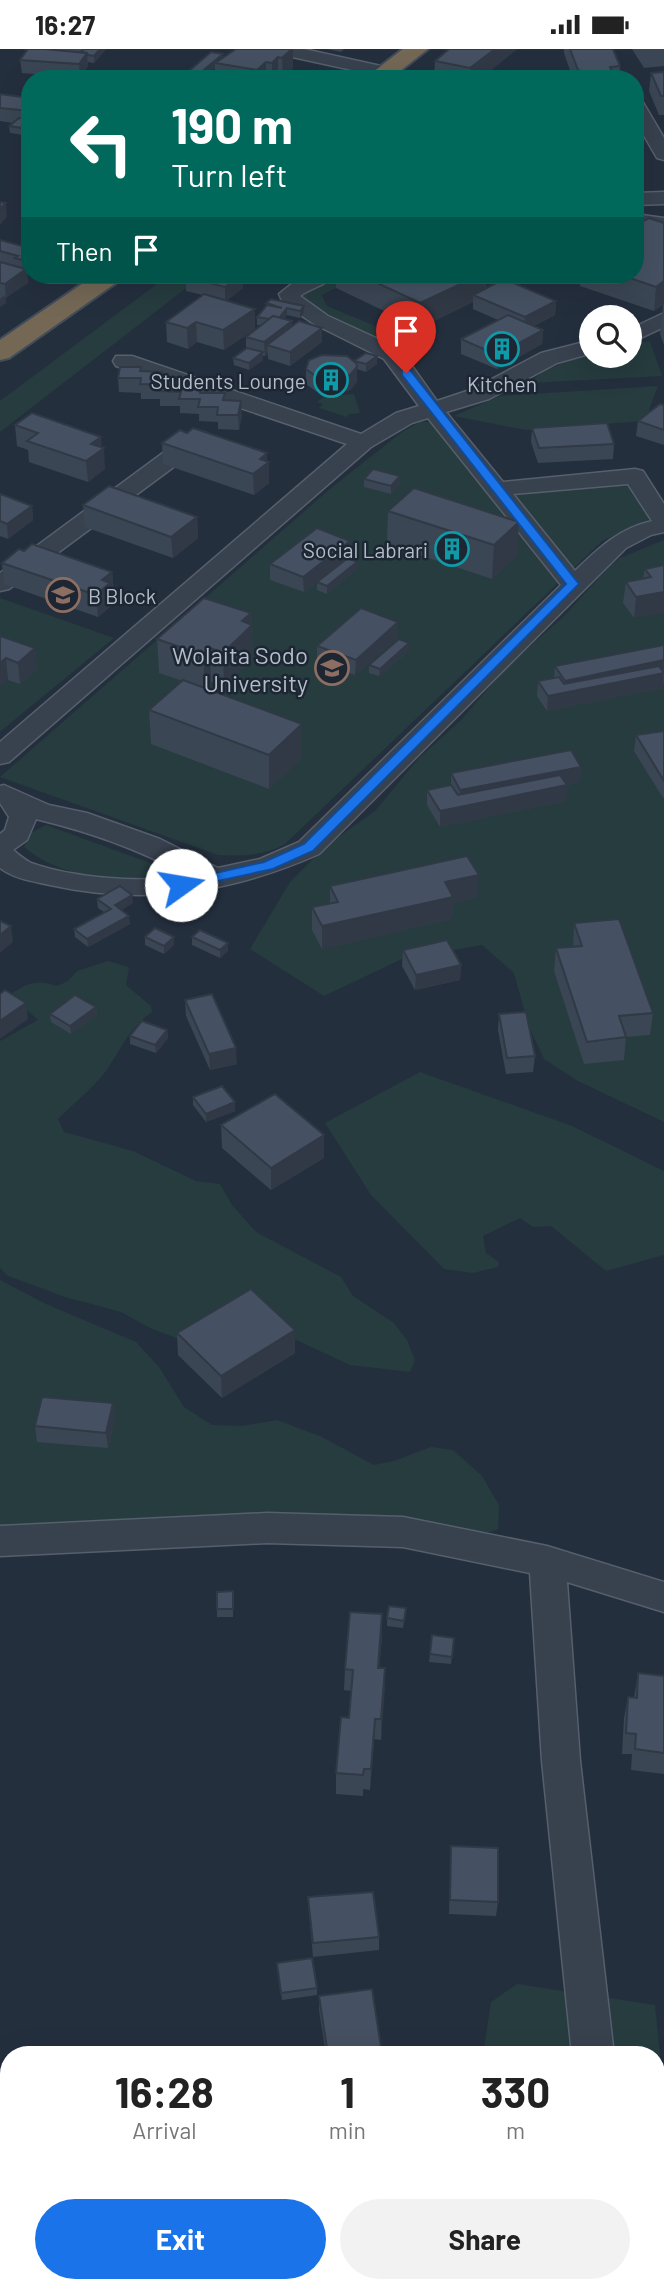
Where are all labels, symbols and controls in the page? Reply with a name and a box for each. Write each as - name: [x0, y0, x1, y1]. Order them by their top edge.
- text: 16:27: [35, 9, 95, 40]
- text: 190 m: [171, 95, 293, 154]
- icon: left: [56, 98, 147, 189]
- text: Turn left: [171, 155, 288, 193]
- icon: arrive: [127, 231, 165, 269]
- text: Then: [56, 235, 113, 266]
- pin: [376, 301, 436, 373]
- map controls: [579, 305, 642, 368]
- button: search: [579, 305, 642, 368]
- icon: arrive: [387, 312, 425, 350]
- building icon: Kitchen: [483, 330, 521, 368]
- building icon: Students Lounge: [312, 361, 350, 399]
- place label: Students Lounge: [151, 368, 306, 393]
- place label: Kitchen: [467, 371, 537, 396]
- building icon: Social Labrari: [433, 530, 471, 568]
- place label: Social Labrari: [303, 537, 428, 562]
- school or university icon: B Block: [44, 576, 82, 614]
- place label: B Block: [88, 583, 156, 608]
- place label: Wolaita Sodo University: [172, 640, 308, 697]
- school or university icon: Wolaita Sodo University: [313, 649, 351, 687]
- position arrow: [144, 848, 218, 922]
- text: 16:28: [115, 2066, 214, 2116]
- text: 1: [340, 2066, 355, 2116]
- text: 330: [481, 2066, 550, 2116]
- text: Arrival: [132, 2116, 196, 2144]
- text: min: [329, 2116, 366, 2144]
- text: m: [506, 2116, 525, 2144]
- button: Exit: [35, 2199, 326, 2279]
- button: Share: [340, 2199, 630, 2279]

